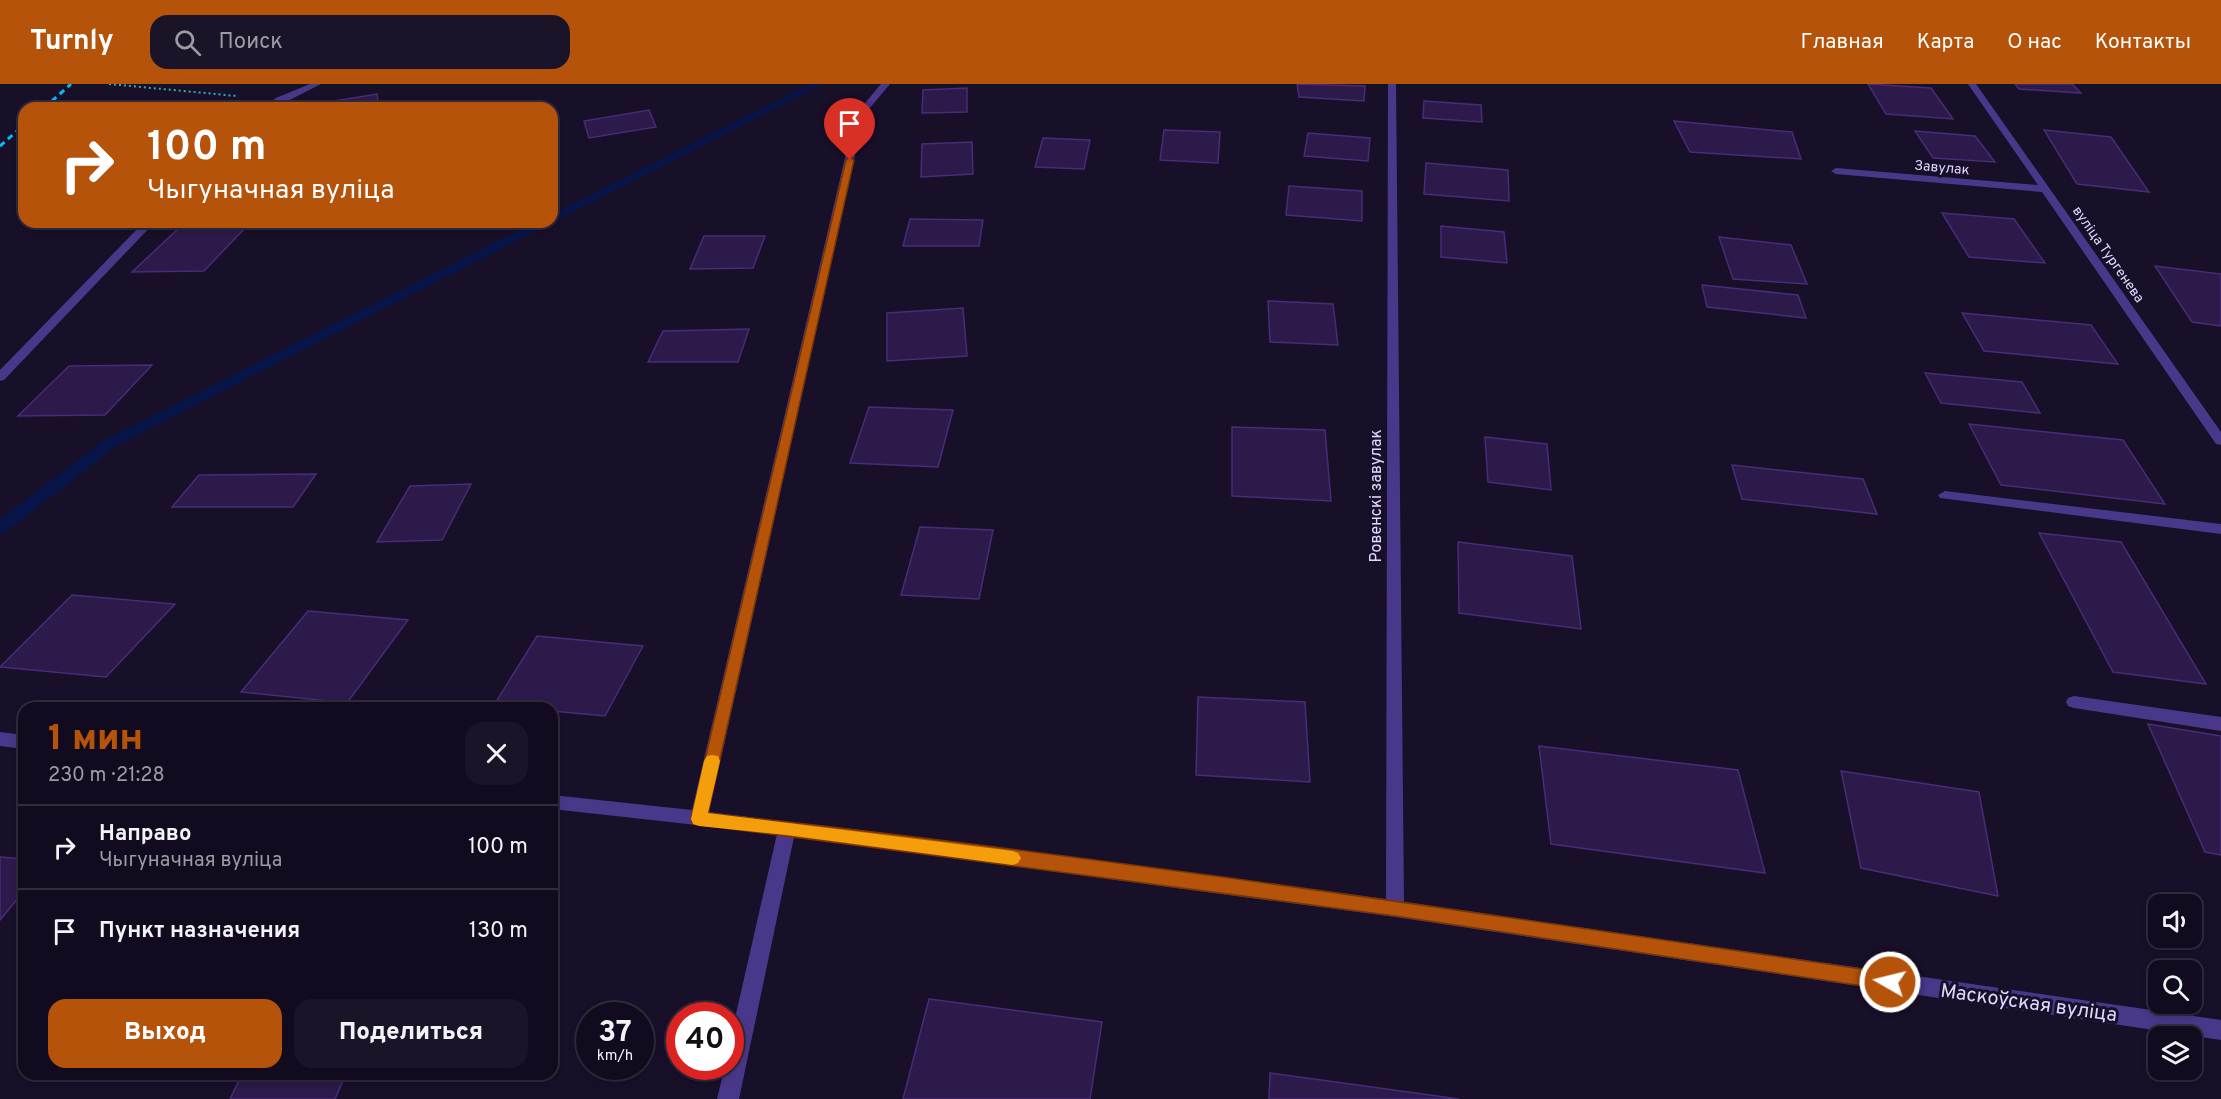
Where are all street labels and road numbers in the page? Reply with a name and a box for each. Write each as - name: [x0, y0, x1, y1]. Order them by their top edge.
- street label: Завулак: [1914, 158, 1970, 179]
- street label: вуліца Тургенева: [2068, 203, 2147, 306]
- street label: Ровенскі завулак: [1367, 429, 1387, 563]
- street label: Маскоўская вуліца: [1939, 979, 2119, 1029]

